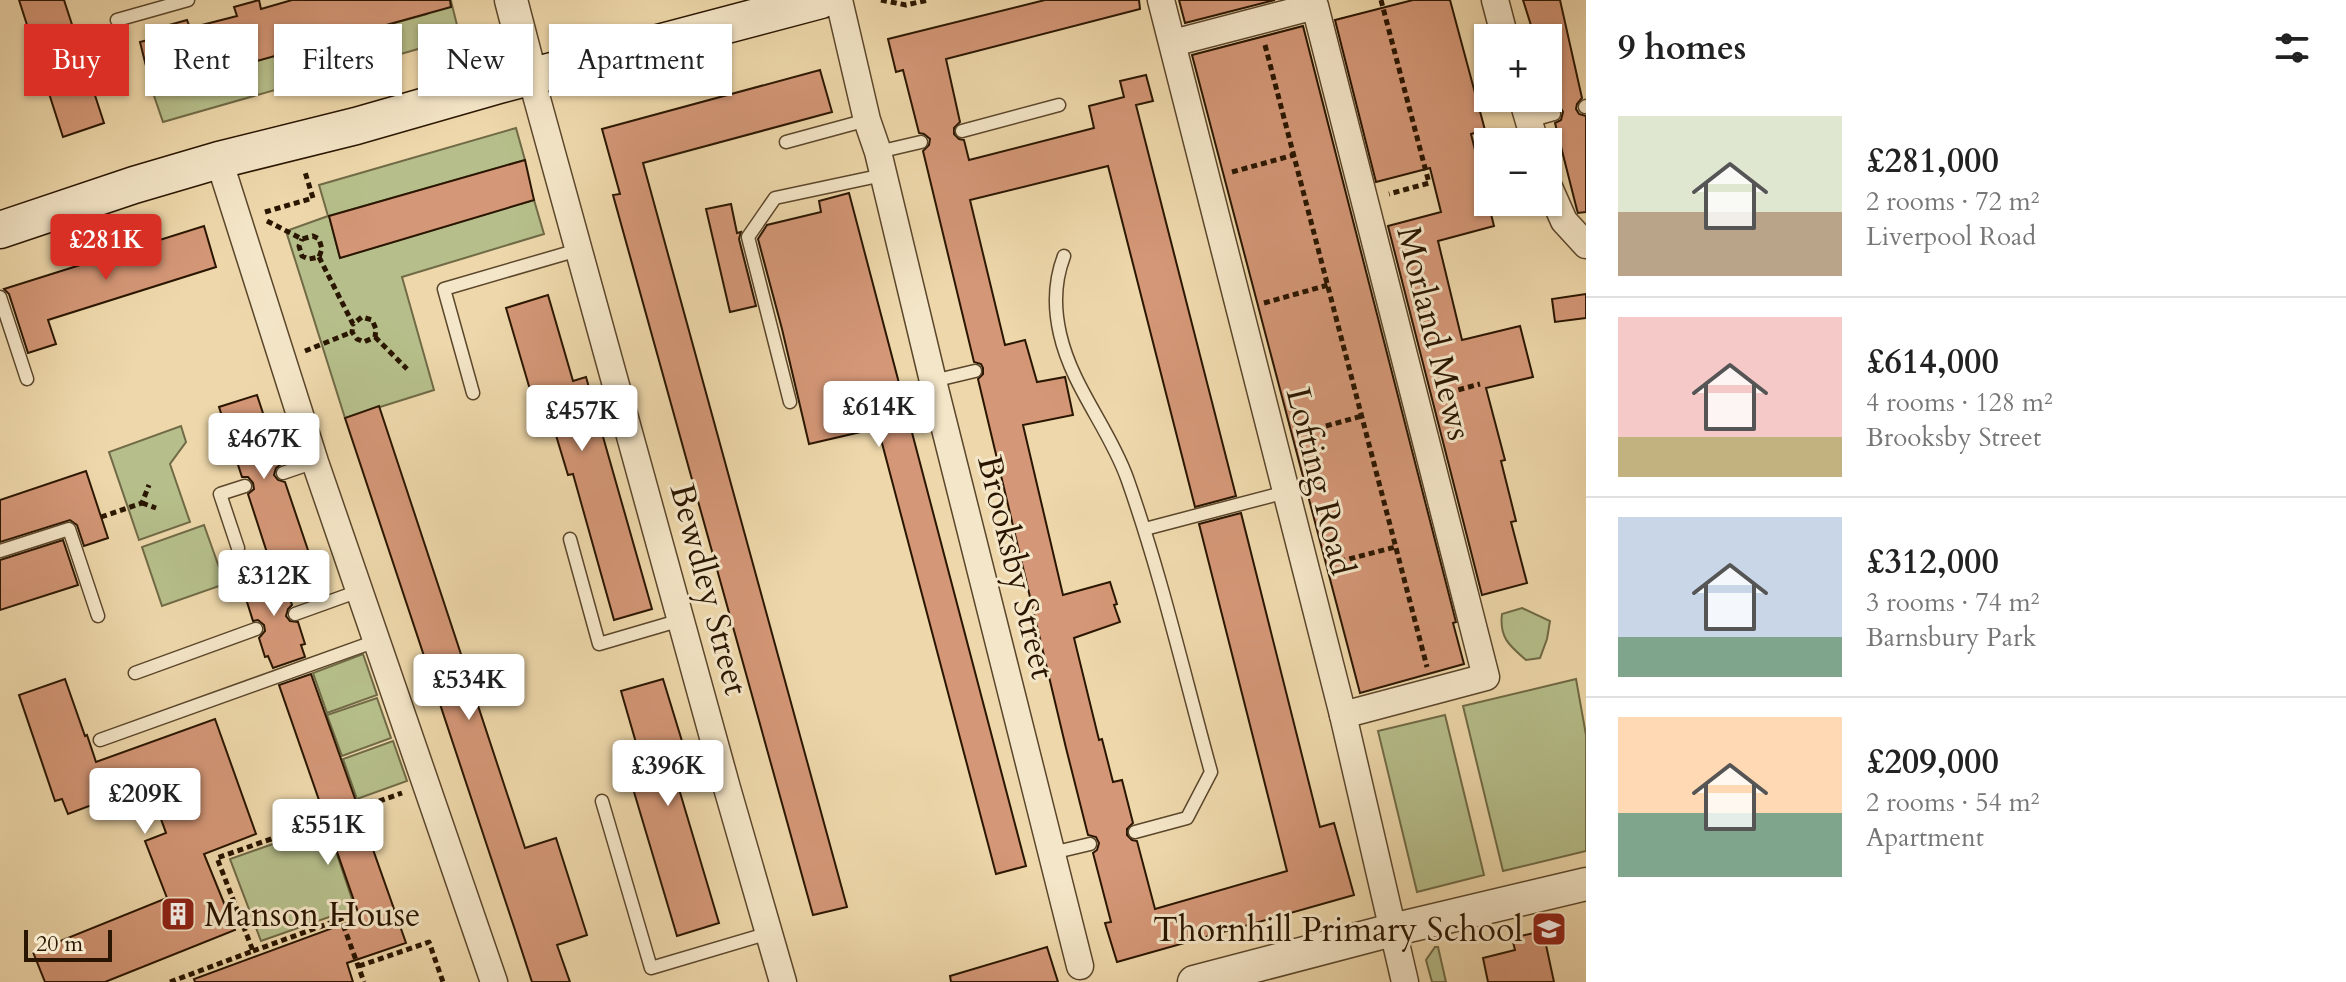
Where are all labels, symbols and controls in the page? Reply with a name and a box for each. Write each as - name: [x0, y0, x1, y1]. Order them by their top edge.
- chip: Buy: [24, 24, 129, 96]
- chip: Rent: [145, 24, 258, 96]
- chip: Filters: [274, 24, 402, 96]
- chip: New: [418, 24, 533, 96]
- chip: Apartment: [549, 24, 732, 96]
- map controls: [1474, 24, 1562, 216]
- button: +: [1474, 24, 1562, 112]
- text: 9 homes: [1618, 25, 1746, 71]
- icon: filters: [2270, 26, 2314, 70]
- button: −: [1474, 128, 1562, 216]
- text: £281,000: [1866, 138, 1999, 184]
- icon: home: [1682, 148, 1778, 244]
- text: 2 rooms · 72 m²: [1866, 184, 2039, 219]
- pin: £281K: [50, 214, 162, 282]
- text: Liverpool Road: [1866, 219, 2036, 254]
- text: £281K: [68, 222, 144, 257]
- street label: Morland Mews: [1385, 222, 1483, 445]
- text: £614,000: [1866, 339, 1999, 385]
- icon: home: [1682, 349, 1778, 445]
- pin: £614K: [823, 381, 935, 449]
- street label: Lofting Road: [1275, 383, 1366, 580]
- pin: £457K: [526, 385, 638, 453]
- text: 4 rooms · 128 m²: [1866, 385, 2053, 420]
- text: £614K: [841, 389, 917, 424]
- text: £457K: [544, 393, 620, 428]
- pin: £467K: [208, 413, 320, 481]
- text: Brooksby Street: [1866, 420, 2041, 455]
- text: £467K: [226, 421, 302, 456]
- street label: Brooksby Street: [966, 451, 1066, 684]
- street label: Bewdley Street: [659, 479, 759, 700]
- text: £312,000: [1866, 539, 1999, 585]
- icon: home: [1682, 549, 1778, 645]
- pin: £312K: [218, 550, 330, 618]
- text: £312K: [236, 558, 312, 593]
- text: 3 rooms · 74 m²: [1866, 585, 2039, 620]
- text: Barnsbury Park: [1866, 620, 2036, 655]
- pin: £534K: [413, 654, 525, 722]
- text: £534K: [431, 662, 507, 697]
- text: £209,000: [1866, 739, 1999, 785]
- pin: £396K: [612, 740, 724, 808]
- text: £396K: [630, 748, 706, 783]
- icon: home: [1682, 749, 1778, 845]
- pin: £209K: [89, 768, 201, 836]
- text: £209K: [107, 776, 183, 811]
- text: 2 rooms · 54 m²: [1866, 785, 2039, 820]
- pin: £551K: [272, 799, 384, 867]
- text: £551K: [290, 807, 366, 842]
- text: Apartment: [1866, 820, 1984, 855]
- place label: Manson House: [204, 892, 421, 938]
- building icon: Manson House: [159, 895, 197, 933]
- place label: Thornhill Primary School: [1153, 907, 1523, 953]
- school or university icon: Thornhill Primary School: [1530, 910, 1568, 948]
- scale bar: [24, 926, 112, 962]
- text: 20 m: [36, 929, 83, 959]

